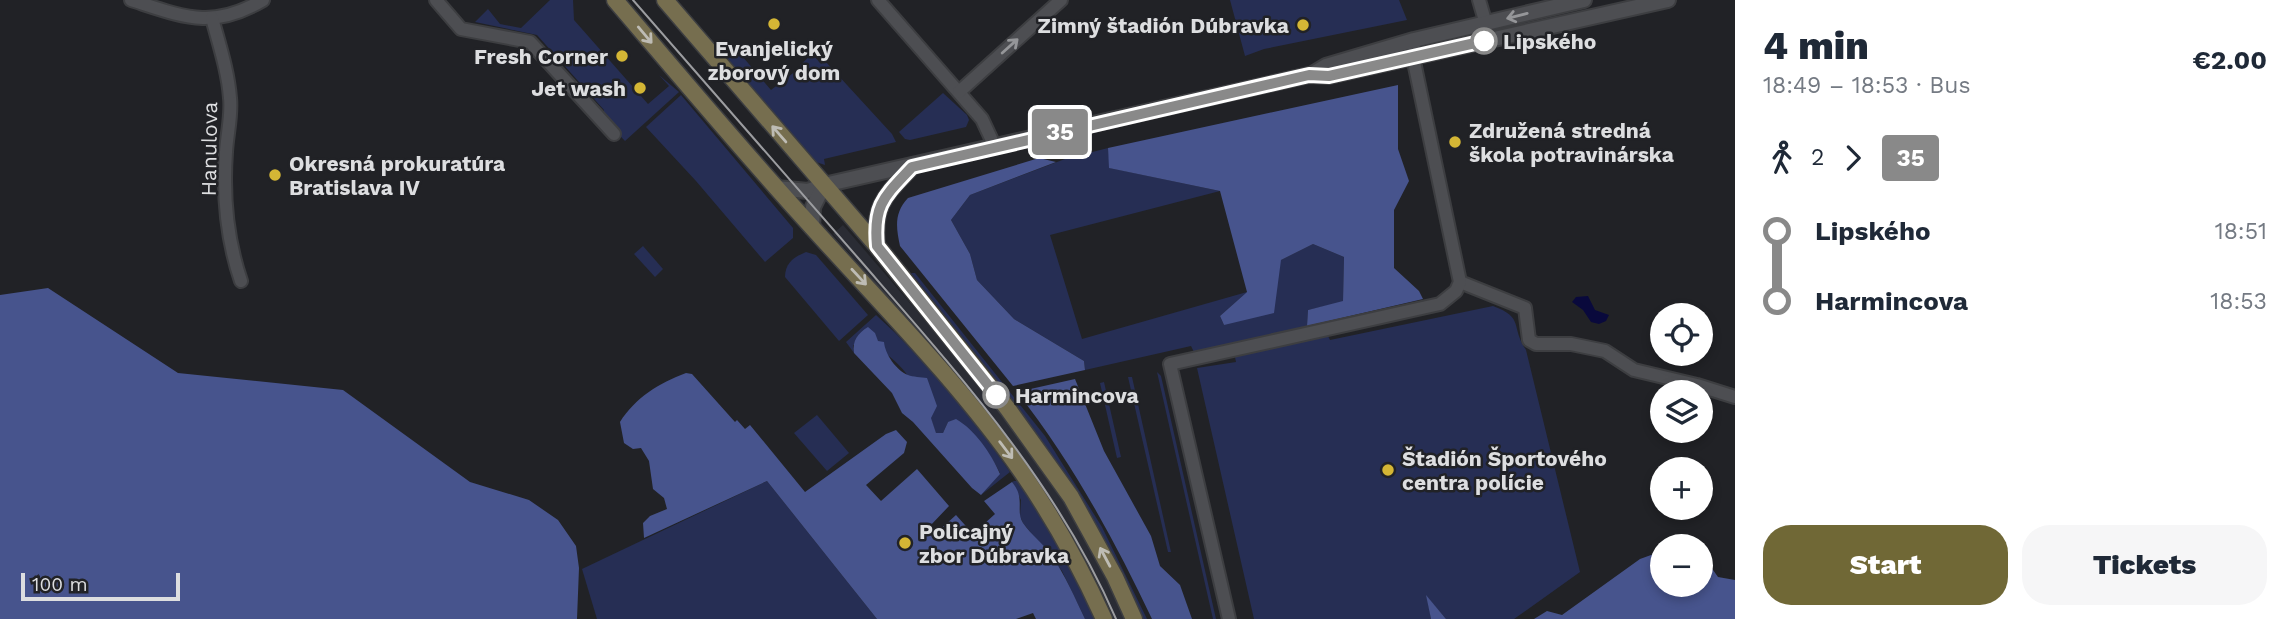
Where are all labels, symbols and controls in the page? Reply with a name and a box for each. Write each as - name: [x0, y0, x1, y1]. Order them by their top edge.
- one-way arrow: [1506, 10, 1529, 23]
- place label: Zimný štadión Dúbravka: [1038, 13, 1290, 38]
- marker: Evanjelický zborový dom: [766, 16, 782, 32]
- marker: Zimný štadión Dúbravka: [1295, 17, 1311, 33]
- text: 4 min: [1763, 24, 1869, 68]
- one-way arrow: [637, 26, 653, 44]
- marker: Lipského: [1471, 28, 1497, 54]
- place label: Lipského: [1503, 29, 1596, 54]
- place label: Evanjelický zborový dom: [708, 36, 840, 85]
- one-way arrow: [1001, 38, 1019, 54]
- place label: Fresh Corner: [474, 44, 608, 69]
- text: €2.00: [2192, 45, 2267, 75]
- marker: Fresh Corner: [614, 48, 630, 64]
- text: 18:49 – 18:53 · Bus: [1763, 72, 1971, 99]
- place label: Jet wash: [531, 76, 626, 101]
- marker: Jet wash: [632, 80, 648, 96]
- street label: Hanulova: [196, 101, 222, 197]
- line badge: 35: [1028, 109, 1092, 155]
- text: 35: [1046, 118, 1074, 146]
- place label: Združená stredná škola potravinárska: [1469, 118, 1675, 167]
- one-way arrow: [771, 125, 787, 143]
- marker: Združená stredná škola potravinárska: [1447, 134, 1463, 150]
- icon: walk: [1763, 139, 1801, 177]
- icon: forward: [1834, 139, 1872, 177]
- text: 2: [1811, 144, 1824, 171]
- text: 35: [1896, 144, 1925, 172]
- place label: Okresná prokuratúra Bratislava IV: [289, 151, 506, 200]
- marker: Okresná prokuratúra Bratislava IV: [267, 167, 283, 183]
- text: Lipského: [1815, 216, 1931, 246]
- text: 18:51: [2215, 218, 2267, 245]
- one-way arrow: [850, 268, 867, 285]
- text: Harmincova: [1815, 286, 1968, 316]
- text: 18:53: [2210, 288, 2267, 315]
- map controls: [1650, 303, 1713, 597]
- button: locate: [1650, 303, 1713, 366]
- button: layers: [1650, 380, 1713, 443]
- marker: Harmincova: [983, 382, 1009, 408]
- place label: Harmincova: [1015, 383, 1139, 408]
- one-way arrow: [998, 441, 1013, 460]
- place label: Štadión Športového centra polície: [1402, 446, 1607, 495]
- button: +: [1650, 457, 1713, 520]
- marker: Štadión Športového centra polície: [1380, 462, 1396, 478]
- place label: Policajný zbor Dúbravka: [919, 519, 1070, 568]
- button: Start: [1763, 525, 2008, 605]
- button: Tickets: [2022, 525, 2267, 605]
- button: −: [1650, 534, 1713, 597]
- marker: Policajný zbor Dúbravka: [897, 535, 913, 551]
- one-way arrow: [1098, 548, 1112, 568]
- scale bar: [21, 570, 180, 602]
- text: 100 m: [32, 573, 88, 596]

